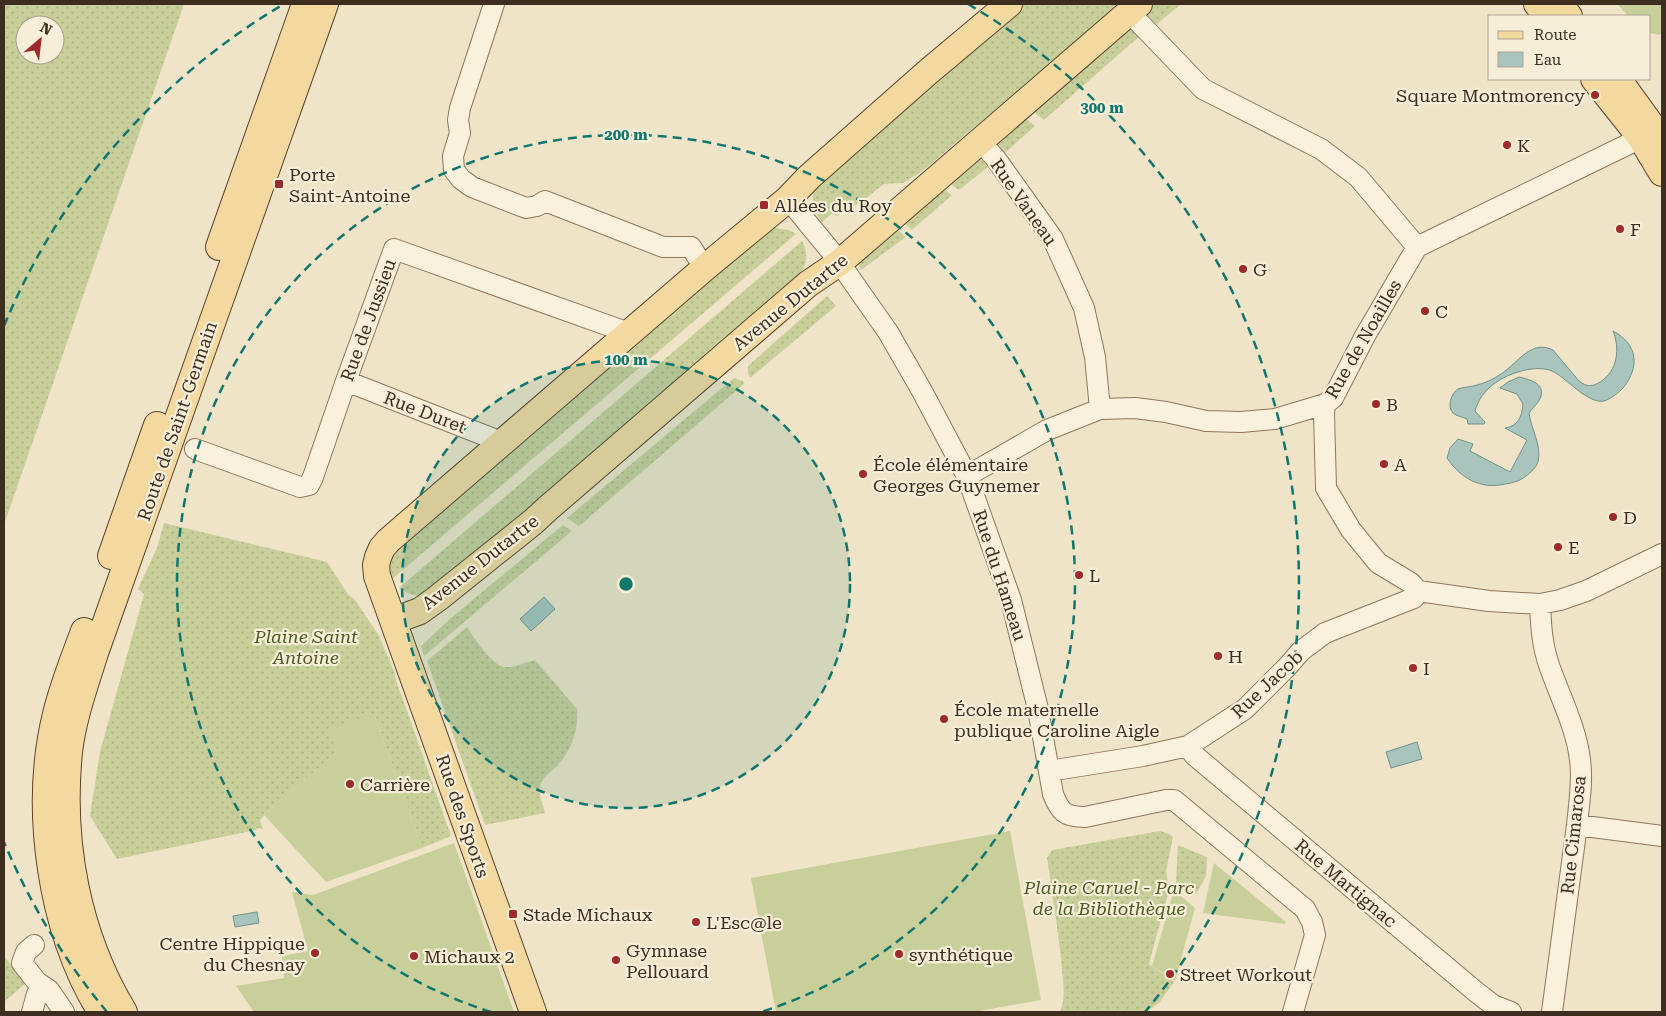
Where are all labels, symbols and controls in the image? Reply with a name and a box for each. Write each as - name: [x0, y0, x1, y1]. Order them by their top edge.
- north arrow: [15, 15, 65, 65]
- legend: [1488, 15, 1651, 80]
- text: N: [38, 19, 55, 38]
- text: Route: [1534, 26, 1576, 44]
- text: Eau: [1534, 51, 1562, 69]
- place label: Square Montmorency: [1396, 85, 1585, 106]
- marker: Square Montmorency: [1589, 89, 1601, 101]
- text: 300 m: [1080, 99, 1124, 117]
- text: 200 m: [604, 126, 648, 144]
- place label: K: [1517, 135, 1530, 156]
- marker: K: [1501, 139, 1513, 151]
- street label: Rue Vaneau: [986, 154, 1062, 250]
- place label: Porte Saint-Antoine: [289, 164, 410, 206]
- marker: Porte Saint-Antoine: [273, 178, 285, 190]
- place label: Allées du Roy: [774, 195, 892, 216]
- marker: Allées du Roy: [758, 199, 770, 211]
- place label: F: [1630, 219, 1641, 240]
- marker: F: [1614, 223, 1626, 235]
- street label: Avenue Dutartre: [728, 249, 852, 355]
- street label: Rue de Jussieu: [336, 256, 400, 384]
- place label: G: [1253, 259, 1267, 280]
- marker: G: [1237, 263, 1249, 275]
- street label: Rue de Noailles: [1320, 276, 1406, 402]
- place label: C: [1435, 301, 1448, 322]
- marker: C: [1419, 305, 1431, 317]
- street label: Route de Saint-Germain: [133, 318, 221, 524]
- text: 100 m: [604, 351, 648, 369]
- street label: Rue Duret: [381, 387, 470, 437]
- place label: B: [1386, 394, 1398, 415]
- marker: B: [1370, 398, 1382, 410]
- place label: École élémentaire Georges Guynemer: [873, 454, 1040, 496]
- place label: A: [1394, 454, 1407, 475]
- marker: A: [1378, 458, 1390, 470]
- marker: École élémentaire Georges Guynemer: [857, 468, 869, 480]
- street label: Rue du Hameau: [969, 507, 1031, 643]
- place label: D: [1623, 507, 1637, 528]
- street label: Avenue Dutartre: [418, 510, 543, 614]
- marker: D: [1607, 511, 1619, 523]
- place label: E: [1568, 537, 1580, 558]
- marker: E: [1552, 541, 1564, 553]
- place label: L: [1089, 565, 1100, 586]
- marker: L: [1073, 569, 1085, 581]
- centre of rings: [617, 575, 635, 593]
- park label: Plaine Saint Antoine: [253, 626, 358, 668]
- street label: Rue Jacob: [1227, 646, 1307, 722]
- place label: H: [1228, 646, 1243, 667]
- marker: H: [1212, 650, 1224, 662]
- place label: I: [1423, 658, 1430, 679]
- marker: I: [1407, 662, 1419, 674]
- place label: École maternelle publique Caroline Aigle: [954, 699, 1159, 741]
- marker: École maternelle publique Caroline Aigle: [938, 713, 950, 725]
- street label: Rue des Sports: [432, 751, 494, 881]
- place label: Carrière: [360, 774, 430, 795]
- street label: Rue Cimarosa: [1556, 774, 1590, 895]
- marker: Carrière: [344, 778, 356, 790]
- street label: Rue Martignac: [1291, 834, 1401, 932]
- park label: Plaine Caruel - Parc de la Bibliothèque: [1023, 877, 1195, 919]
- place label: Stade Michaux: [523, 904, 653, 925]
- marker: Stade Michaux: [507, 908, 519, 920]
- place label: L'Esc@le: [706, 912, 782, 933]
- marker: L'Esc@le: [690, 916, 702, 928]
- place label: Centre Hippique du Chesnay: [160, 933, 305, 975]
- place label: Gymnase Pellouard: [626, 940, 709, 982]
- place label: synthétique: [909, 944, 1013, 965]
- place label: Michaux 2: [424, 946, 515, 967]
- marker: Centre Hippique du Chesnay: [309, 947, 321, 959]
- marker: synthétique: [893, 948, 905, 960]
- marker: Michaux 2: [408, 950, 420, 962]
- marker: Gymnase Pellouard: [610, 954, 622, 966]
- place label: Street Workout: [1180, 964, 1312, 985]
- marker: Street Workout: [1164, 968, 1176, 980]

